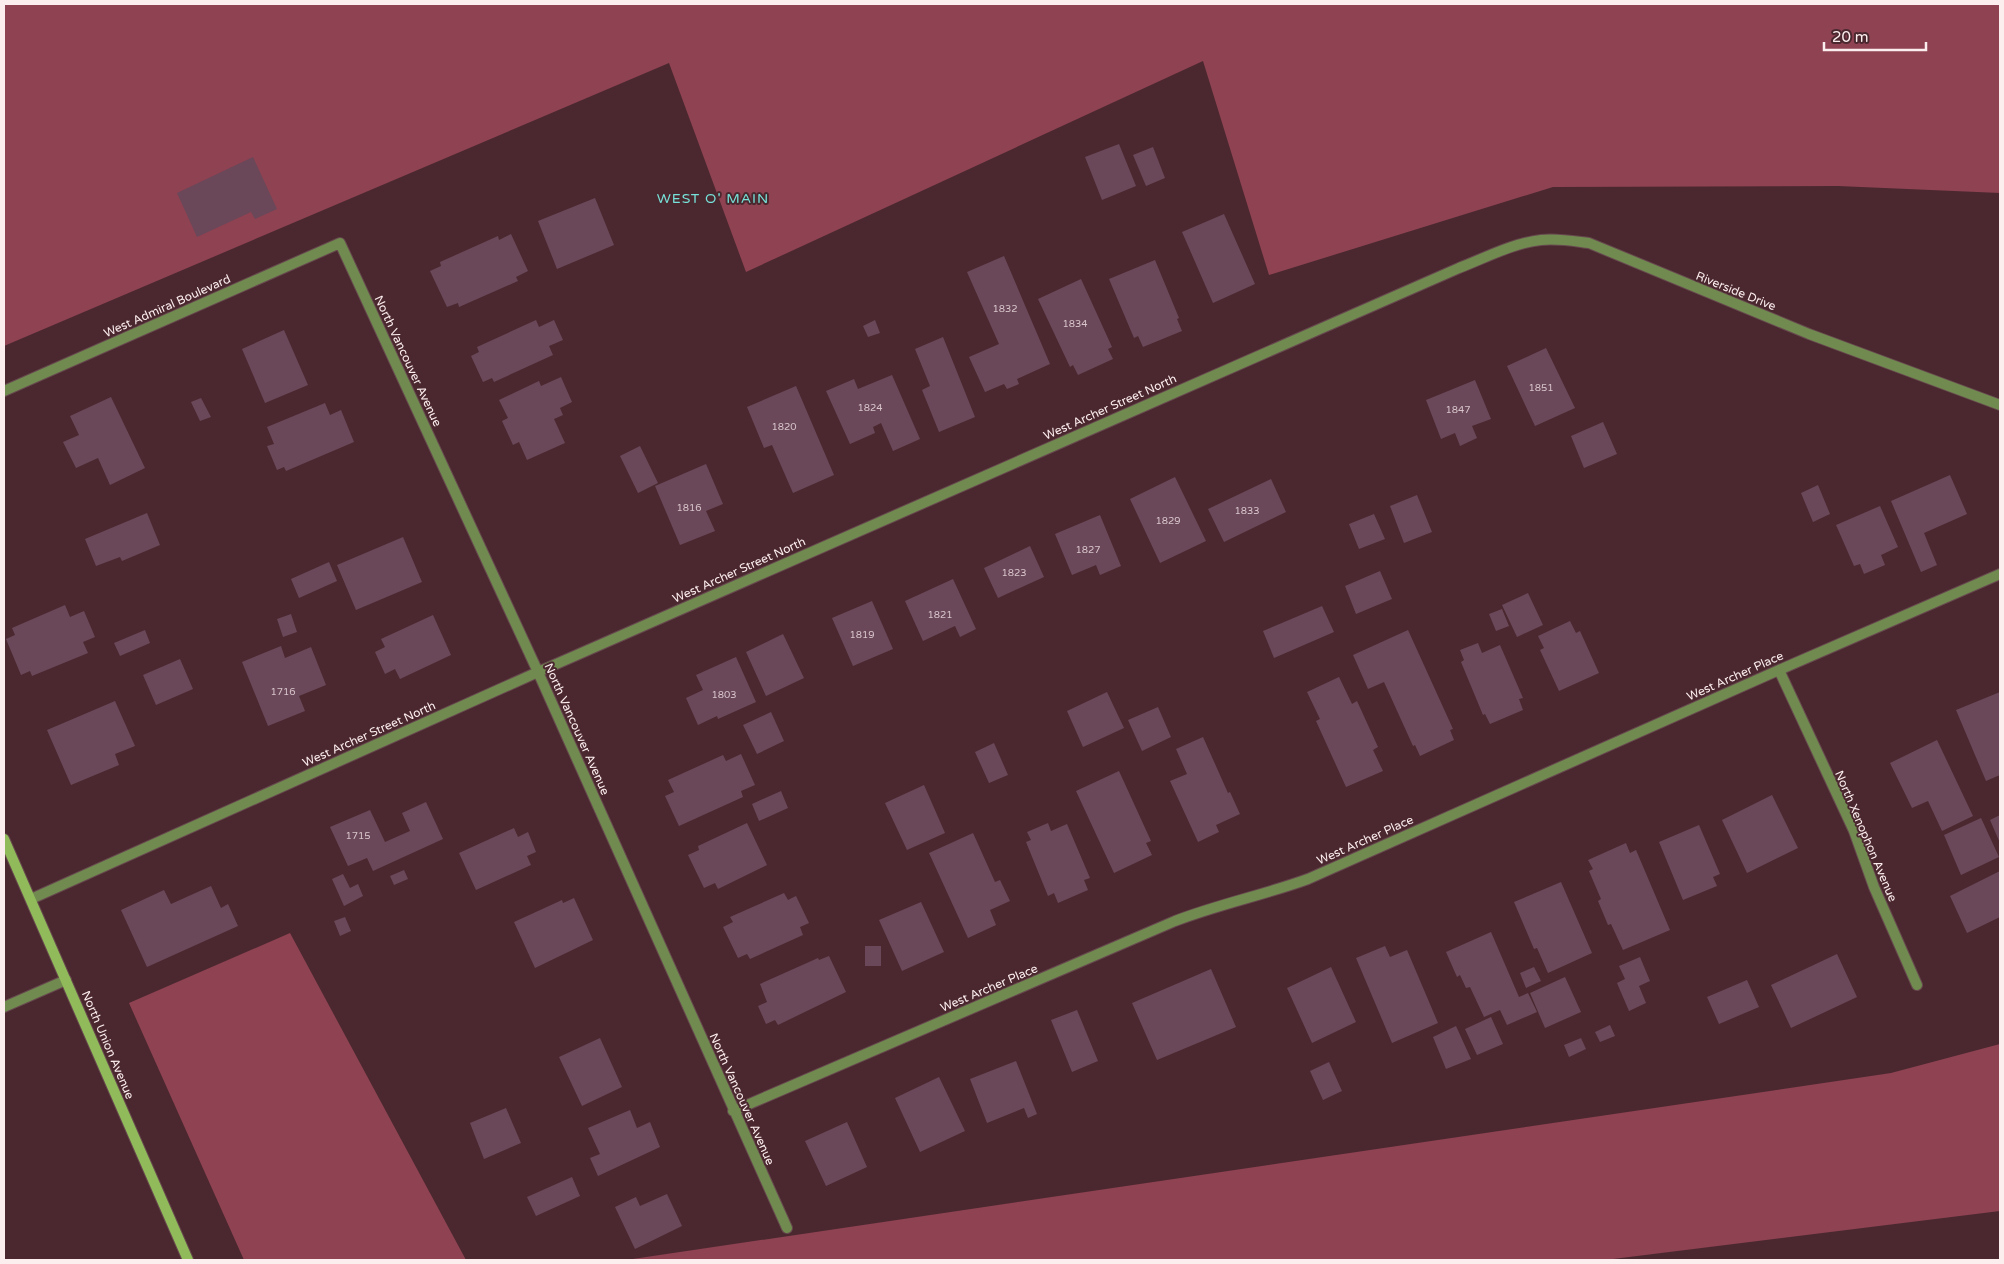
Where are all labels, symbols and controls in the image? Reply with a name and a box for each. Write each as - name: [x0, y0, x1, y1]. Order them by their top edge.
- scale bar: [1824, 20, 1926, 52]
- text: 20 m: [1832, 28, 1869, 46]
- district label: WEST O' MAIN: [657, 190, 769, 207]
- street label: Riverside Drive: [1694, 269, 1778, 313]
- street label: West Admiral Boulevard: [101, 272, 233, 340]
- street label: North Vancouver Avenue: [371, 293, 445, 429]
- house number: 1832: [992, 303, 1018, 315]
- house number: 1834: [1062, 318, 1088, 330]
- street label: West Archer Street North: [1041, 371, 1179, 443]
- house number: 1851: [1528, 382, 1554, 394]
- house number: 1824: [857, 402, 883, 414]
- house number: 1847: [1445, 404, 1471, 416]
- house number: 1820: [771, 421, 797, 433]
- house number: 1816: [676, 502, 702, 514]
- house number: 1833: [1234, 505, 1260, 517]
- house number: 1829: [1155, 515, 1181, 527]
- street label: West Archer Street North: [670, 534, 808, 606]
- house number: 1827: [1075, 544, 1101, 556]
- house number: 1823: [1001, 567, 1027, 579]
- house number: 1821: [927, 609, 953, 621]
- house number: 1819: [849, 629, 875, 641]
- street label: West Archer Place: [1685, 648, 1786, 704]
- street label: North Vancouver Avenue: [542, 661, 613, 797]
- house number: 1716: [270, 686, 296, 698]
- house number: 1803: [711, 689, 737, 701]
- street label: West Archer Street North: [300, 698, 438, 770]
- street label: North Xenophon Avenue: [1832, 768, 1900, 904]
- street label: West Archer Place: [1315, 812, 1416, 868]
- house number: 1715: [345, 830, 371, 842]
- street label: West Archer Place: [938, 961, 1040, 1015]
- street label: North Union Avenue: [79, 989, 137, 1101]
- street label: North Vancouver Avenue: [707, 1031, 778, 1167]

